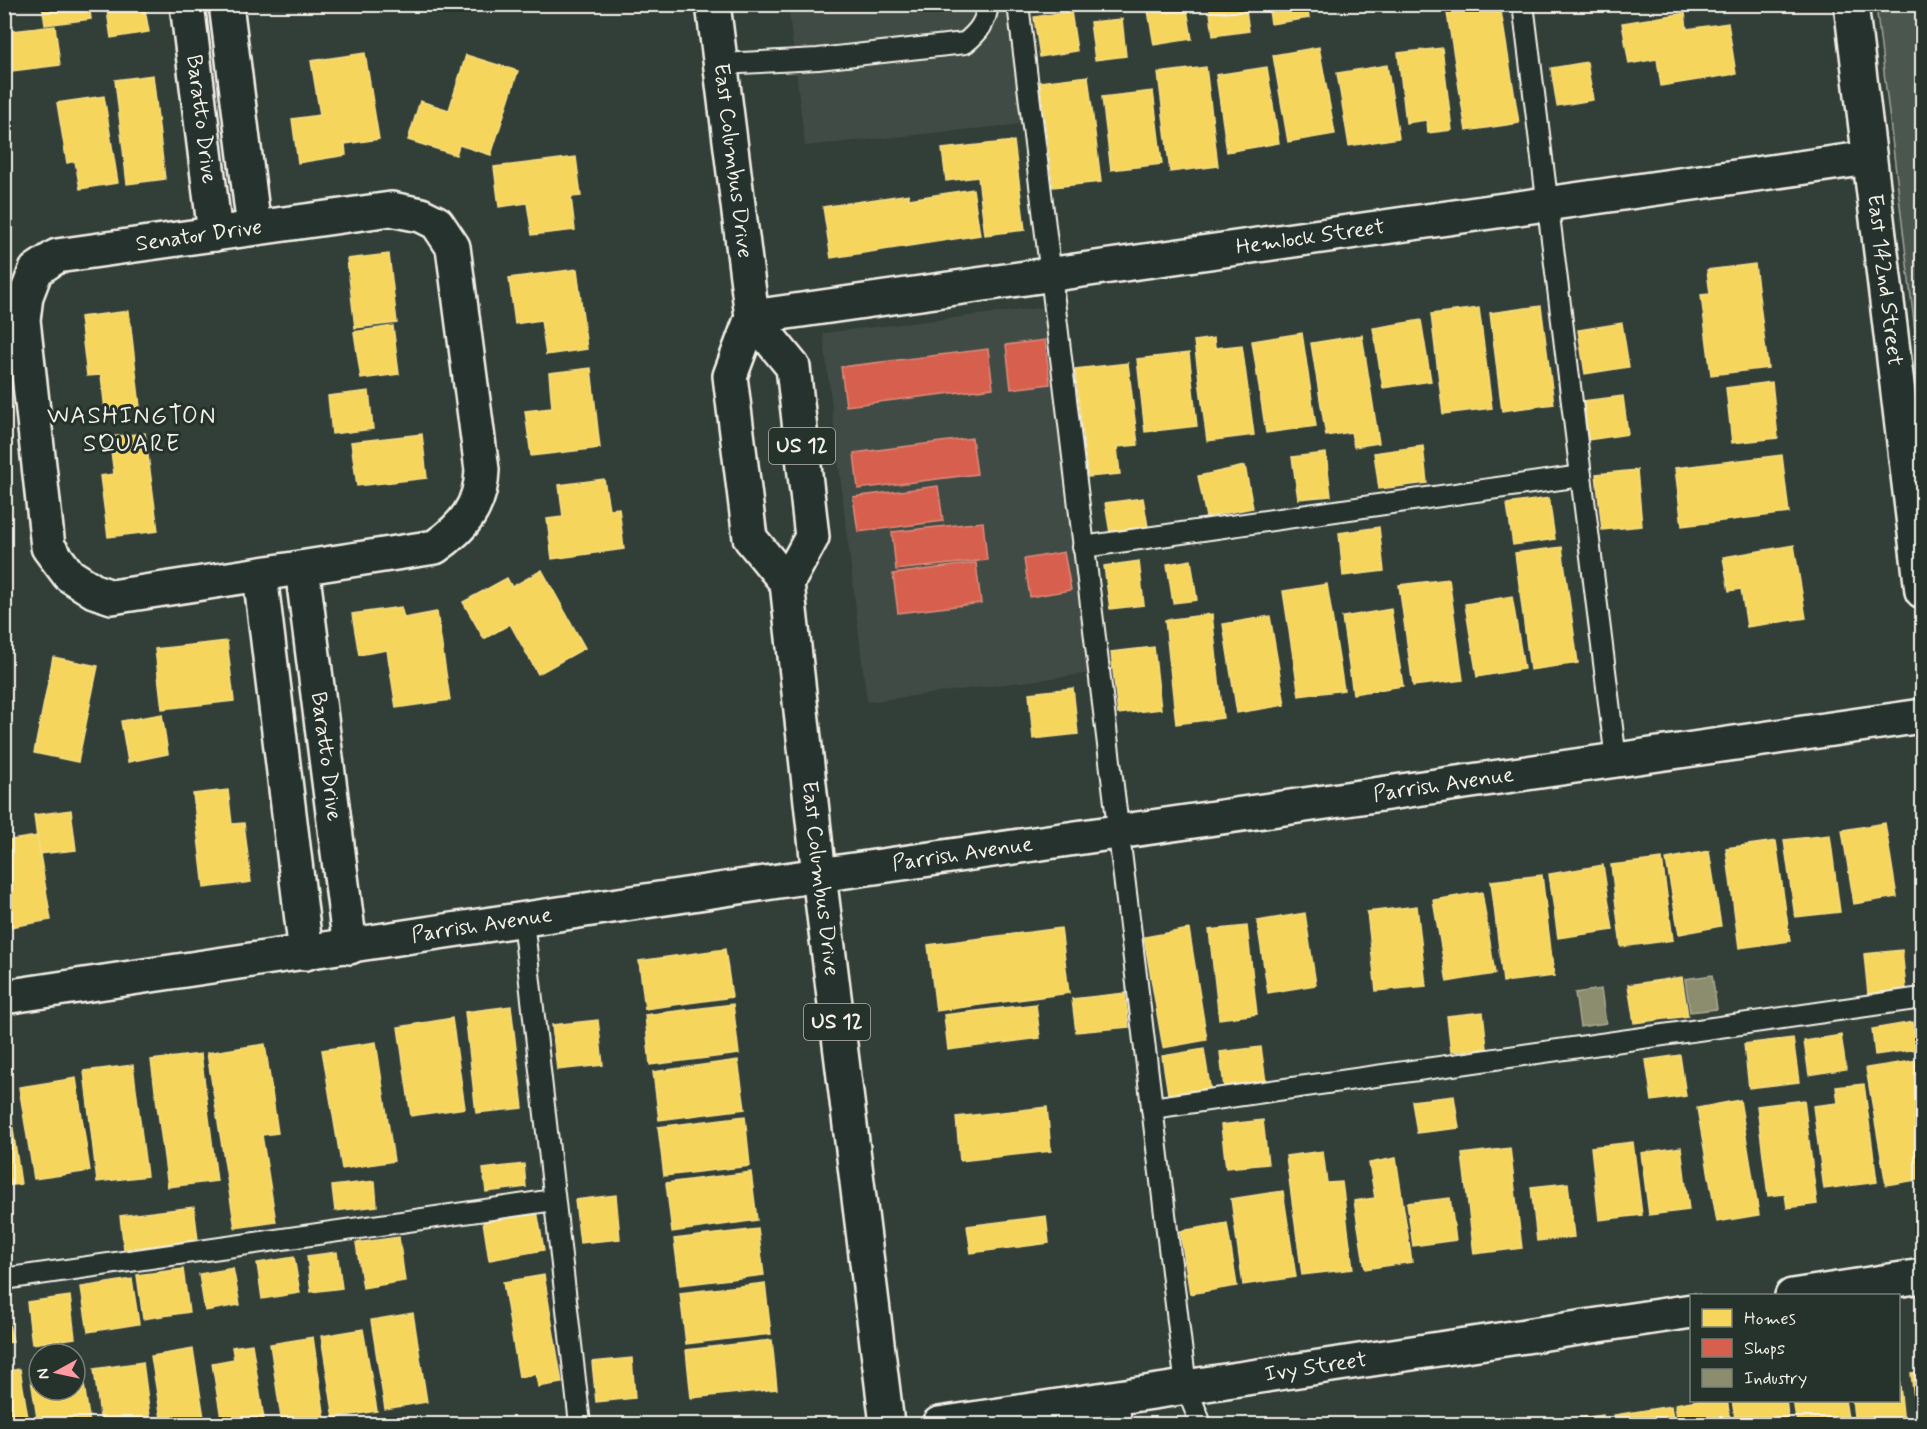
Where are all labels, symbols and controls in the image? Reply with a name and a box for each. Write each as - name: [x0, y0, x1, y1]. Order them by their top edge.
- street label: Baratto Drive: [179, 53, 223, 185]
- street label: East Columbus Drive: [707, 62, 759, 260]
- street label: East 142nd Street: [1860, 192, 1909, 368]
- street label: Senator Drive: [134, 213, 264, 259]
- street label: Hemlock Street: [1234, 213, 1387, 262]
- district label: WASHINGTON SQUARE: [47, 401, 217, 460]
- road number: US 12: [769, 428, 835, 464]
- street label: Baratto Drive: [304, 690, 348, 823]
- street label: Parrish Avenue: [1371, 761, 1516, 809]
- street label: East Columbus Drive: [795, 779, 845, 978]
- street label: Parrish Avenue: [890, 830, 1035, 878]
- street label: Parrish Avenue: [410, 901, 554, 950]
- road number: US 12: [804, 1004, 870, 1040]
- legend: [1690, 1294, 1900, 1402]
- text: Homes: [1744, 1307, 1796, 1331]
- text: Shops: [1744, 1337, 1785, 1361]
- north arrow: [27, 1342, 87, 1402]
- street label: Ivy Street: [1263, 1346, 1369, 1389]
- text: N: [32, 1367, 55, 1381]
- text: Industry: [1744, 1367, 1807, 1391]

